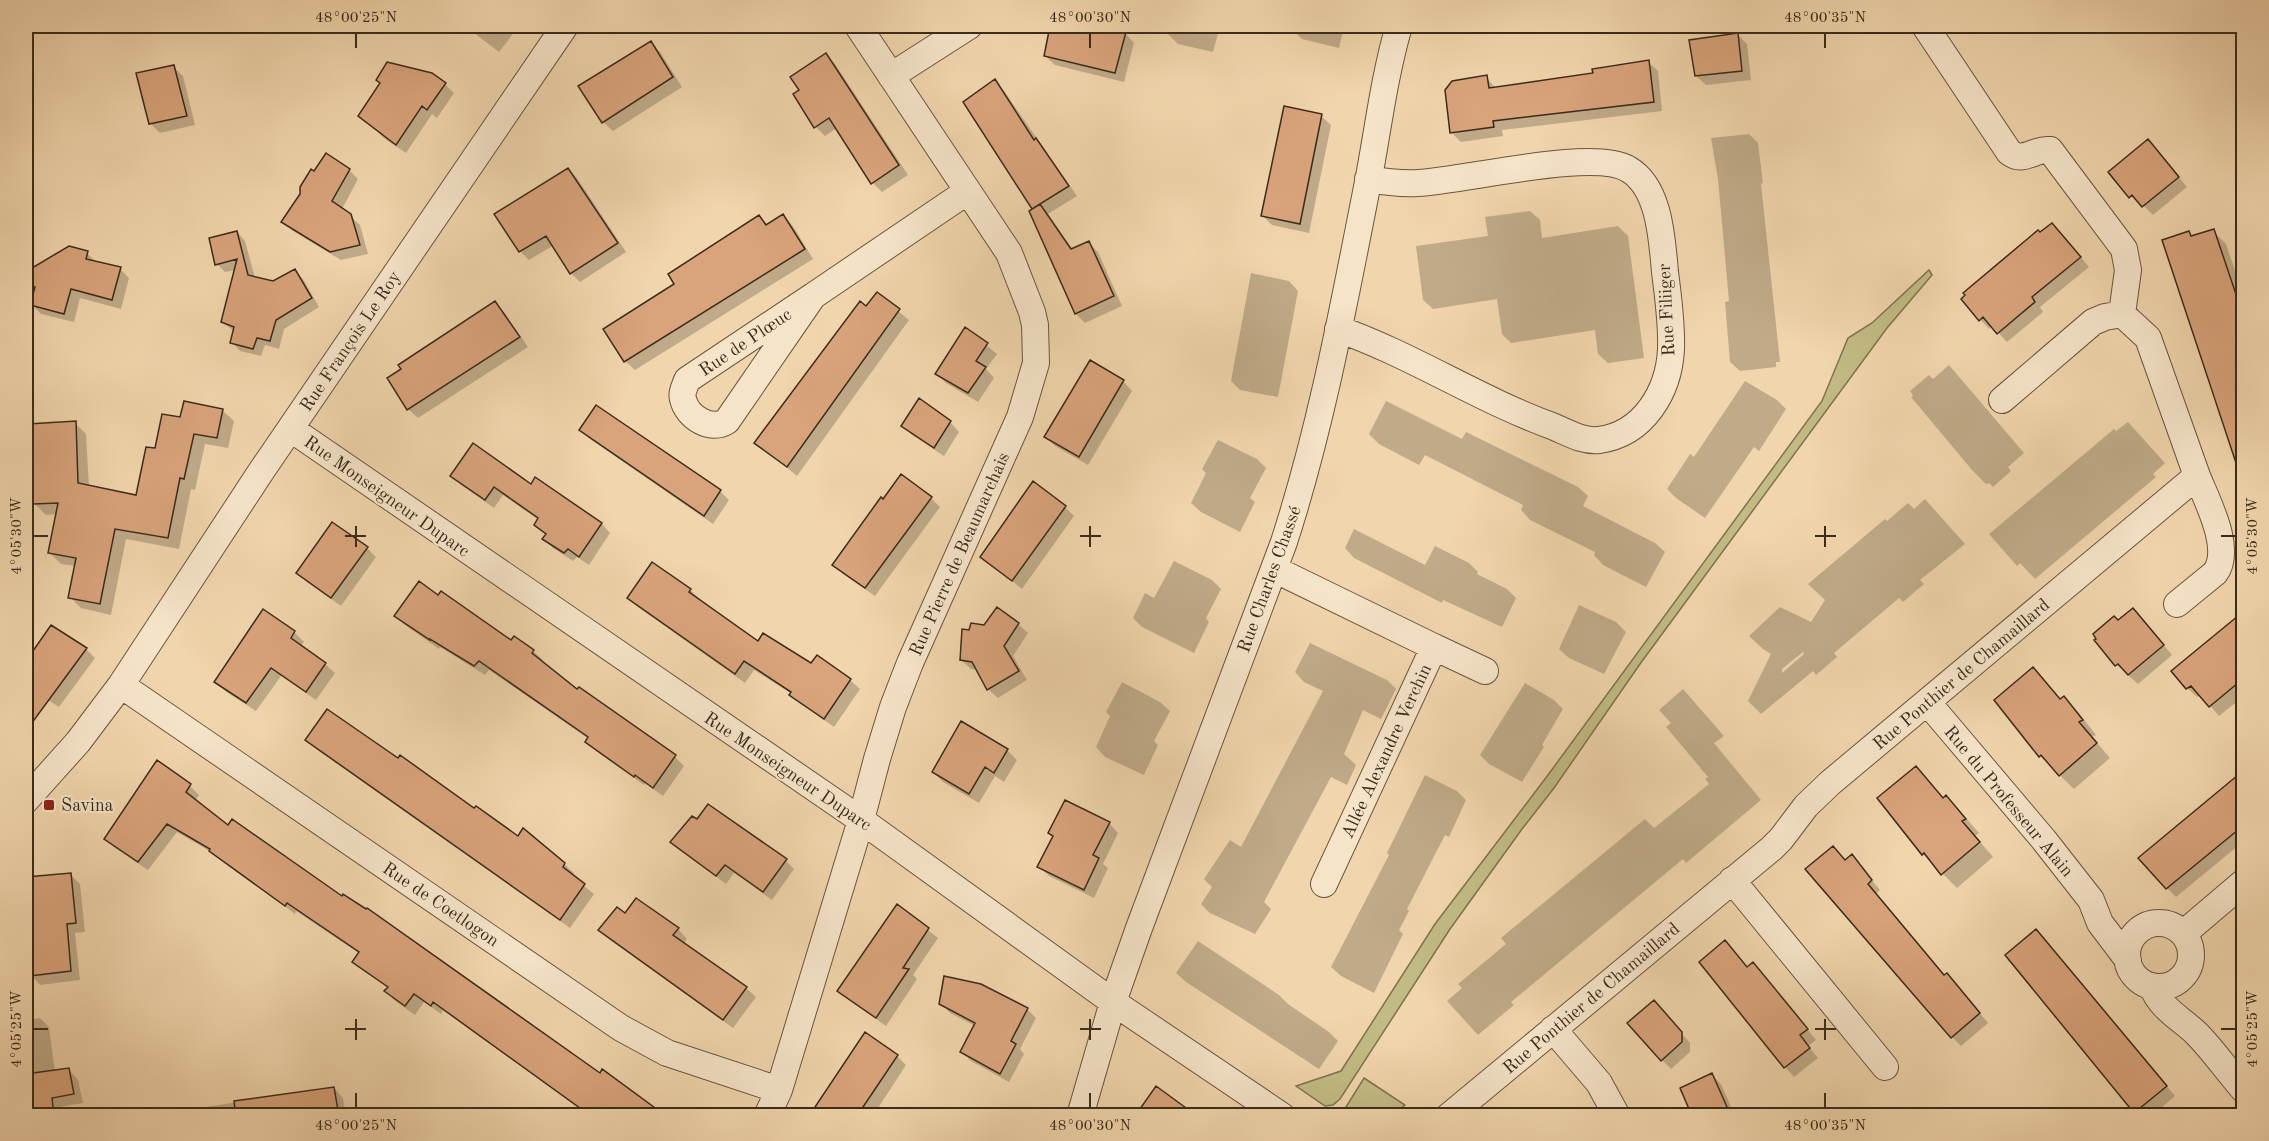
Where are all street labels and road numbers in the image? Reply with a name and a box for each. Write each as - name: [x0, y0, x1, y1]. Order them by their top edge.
- street label: Rue Filiiger: [1656, 263, 1678, 357]
- street label: Rue François Le Roy: [297, 268, 405, 415]
- street label: Rue de Plœuc: [696, 305, 795, 380]
- street label: Rue Monseigneur Duparc: [300, 433, 473, 561]
- street label: Rue Pierre de Beaumarchais: [907, 450, 1013, 659]
- street label: Rue Charles Chassé: [1235, 504, 1305, 655]
- street label: Rue Ponthier de Chamaillard: [1870, 596, 2053, 754]
- street label: Allée Alexandre Verchin: [1339, 661, 1435, 841]
- street label: Rue Monseigneur Duparc: [701, 709, 874, 835]
- street label: Rue du Professeur Alain: [1940, 723, 2077, 881]
- street label: Rue de Coetlogon: [379, 859, 502, 951]
- street label: Rue Ponthier de Chamaillard: [1500, 920, 1683, 1078]

